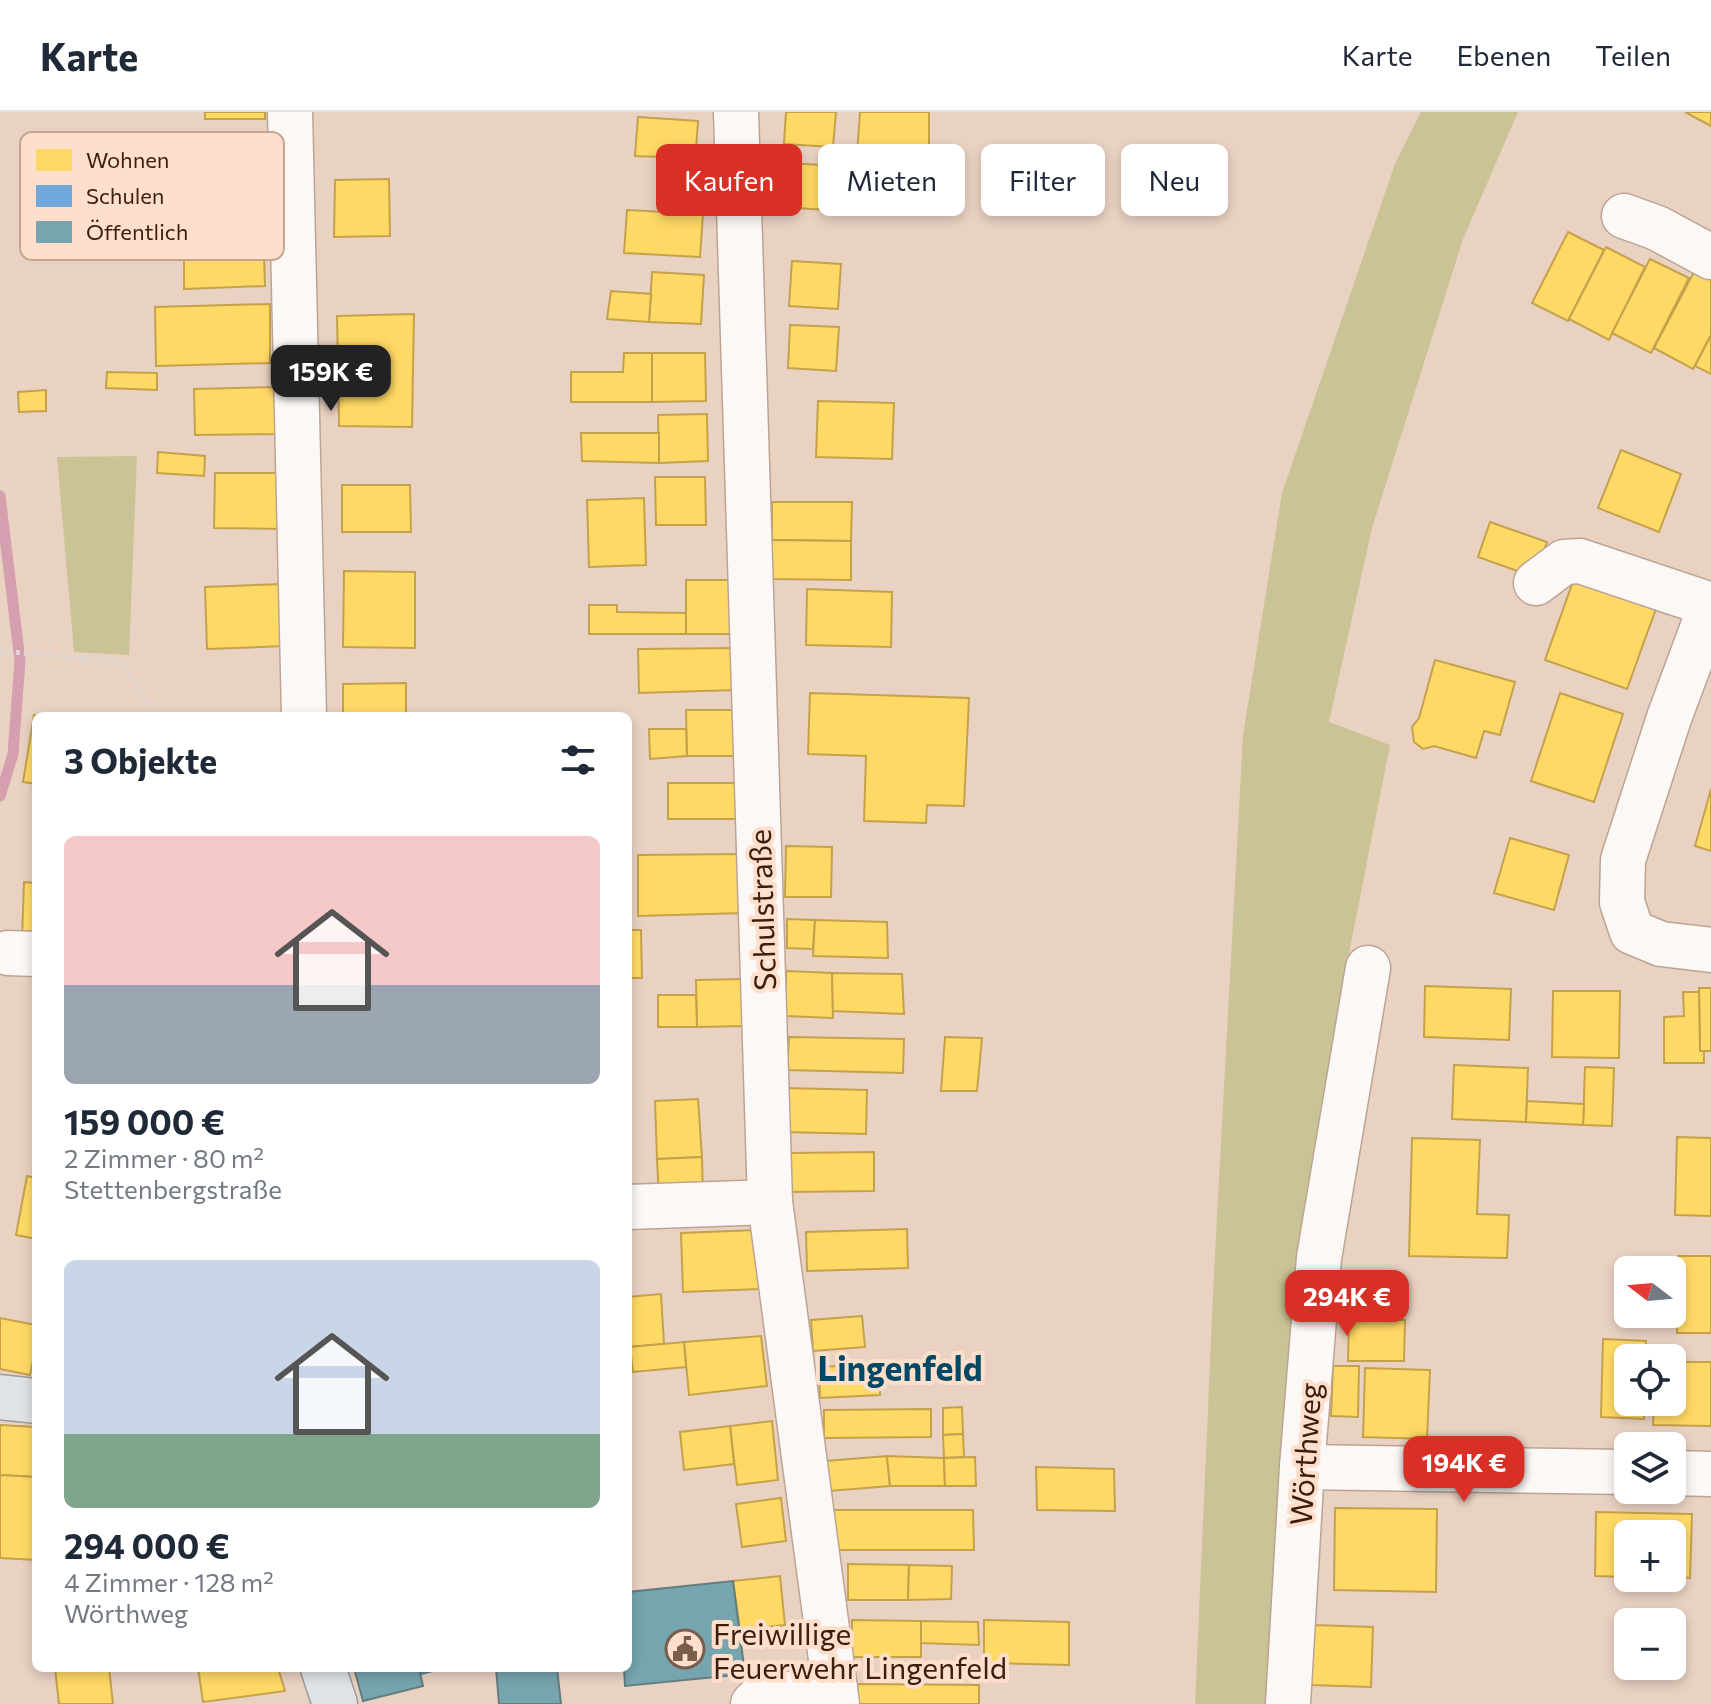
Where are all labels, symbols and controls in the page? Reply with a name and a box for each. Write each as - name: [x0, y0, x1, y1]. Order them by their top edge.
- text: Karte: [40, 32, 138, 79]
- text: Karte: [1342, 38, 1413, 72]
- text: Ebenen: [1457, 38, 1551, 72]
- text: Teilen: [1595, 38, 1671, 72]
- legend: [20, 132, 284, 260]
- chip: Kaufen: [656, 144, 802, 216]
- chip: Mieten: [818, 144, 965, 216]
- chip: Filter: [981, 144, 1105, 216]
- chip: Neu: [1121, 144, 1228, 216]
- text: Wohnen: [86, 146, 169, 173]
- text: Schulen: [86, 182, 164, 209]
- text: Öffentlich: [86, 218, 188, 245]
- pin: 159K €: [266, 345, 396, 413]
- text: 159K €: [289, 355, 373, 386]
- icon: filters: [556, 738, 600, 782]
- text: 3 Objekte: [64, 739, 217, 781]
- street label: Schulstraße: [740, 829, 782, 991]
- icon: home: [260, 888, 404, 1032]
- text: 159 000 €: [64, 1100, 225, 1142]
- text: 2 Zimmer · 80 m²: [64, 1142, 264, 1173]
- text: Stettenbergstraße: [64, 1173, 282, 1204]
- north arrow: [1614, 1256, 1686, 1328]
- map controls: [1614, 1256, 1686, 1680]
- pin: 294K €: [1282, 1270, 1412, 1338]
- text: 294K €: [1303, 1280, 1391, 1311]
- icon: home: [260, 1312, 404, 1456]
- button: locate: [1614, 1344, 1686, 1416]
- district label: Lingenfeld: [817, 1346, 983, 1388]
- street label: Wörthweg: [1281, 1381, 1327, 1527]
- button: layers: [1614, 1432, 1686, 1504]
- pin: 194K €: [1399, 1436, 1529, 1504]
- text: 194K €: [1421, 1446, 1507, 1477]
- button: +: [1614, 1520, 1686, 1592]
- text: 294 000 €: [64, 1524, 230, 1566]
- text: 4 Zimmer · 128 m²: [64, 1566, 274, 1597]
- text: Wörthweg: [64, 1597, 188, 1628]
- button: −: [1614, 1608, 1686, 1680]
- place label: Freiwillige Feuerwehr Lingenfeld: [713, 1614, 1007, 1685]
- public building icon: Freiwillige Feuerwehr Lingenfeld: [664, 1628, 706, 1670]

